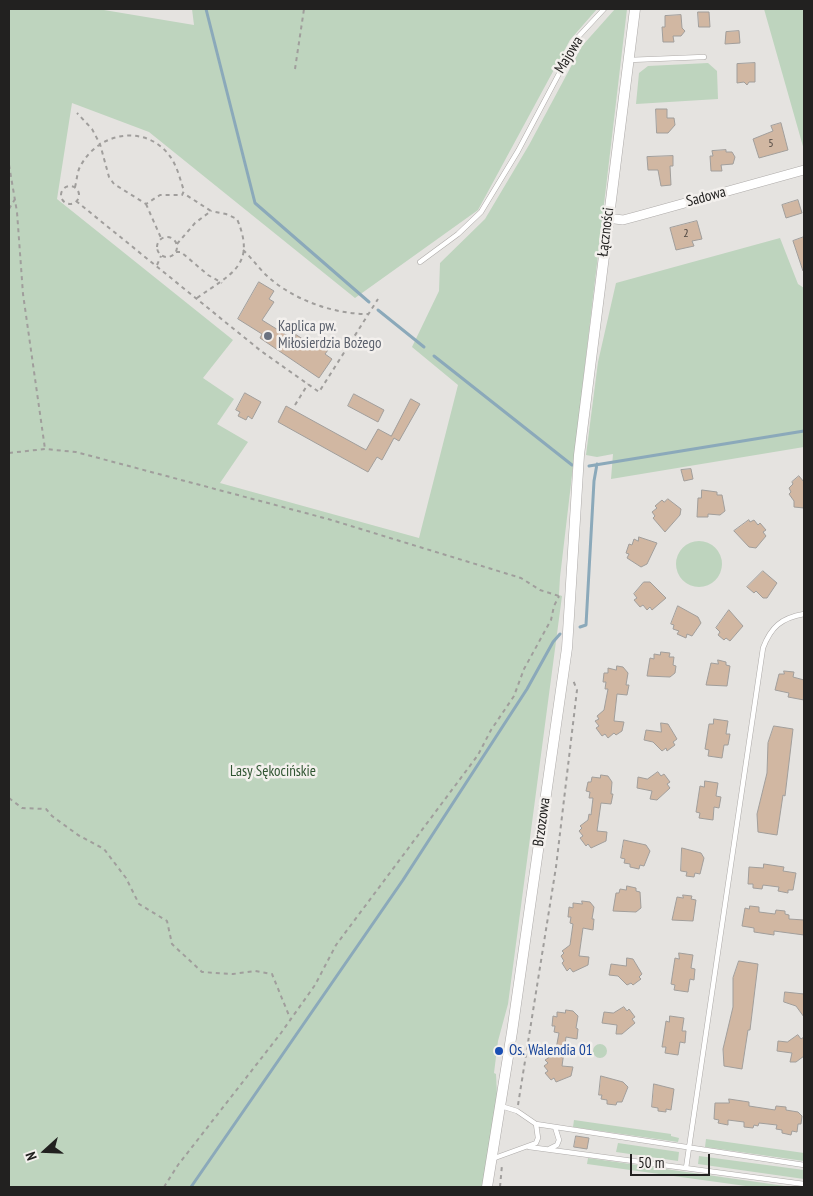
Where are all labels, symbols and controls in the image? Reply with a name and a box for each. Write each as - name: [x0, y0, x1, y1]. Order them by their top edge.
- street label: Majowa: [551, 33, 587, 77]
- house number: 5: [768, 137, 774, 151]
- street label: Sadowa: [684, 183, 728, 211]
- street label: Łączności: [594, 206, 618, 258]
- house number: 2: [683, 227, 689, 241]
- place label: Kaplica pw. Miłosierdzia Bożego: [278, 318, 381, 353]
- marker: Kaplica pw. Miłosierdzia Bożego: [262, 330, 274, 342]
- park label: Lasy Sękocińskie: [230, 763, 316, 781]
- street label: Brzozowa: [530, 796, 554, 848]
- place label: Os. Walendia 01: [509, 1042, 592, 1060]
- marker: Os. Walendia 01: [493, 1045, 505, 1057]
- north arrow: [20, 1126, 70, 1176]
- scale bar: [633, 1144, 713, 1176]
- text: N: [21, 1149, 41, 1163]
- text: 50 m: [638, 1153, 664, 1172]

